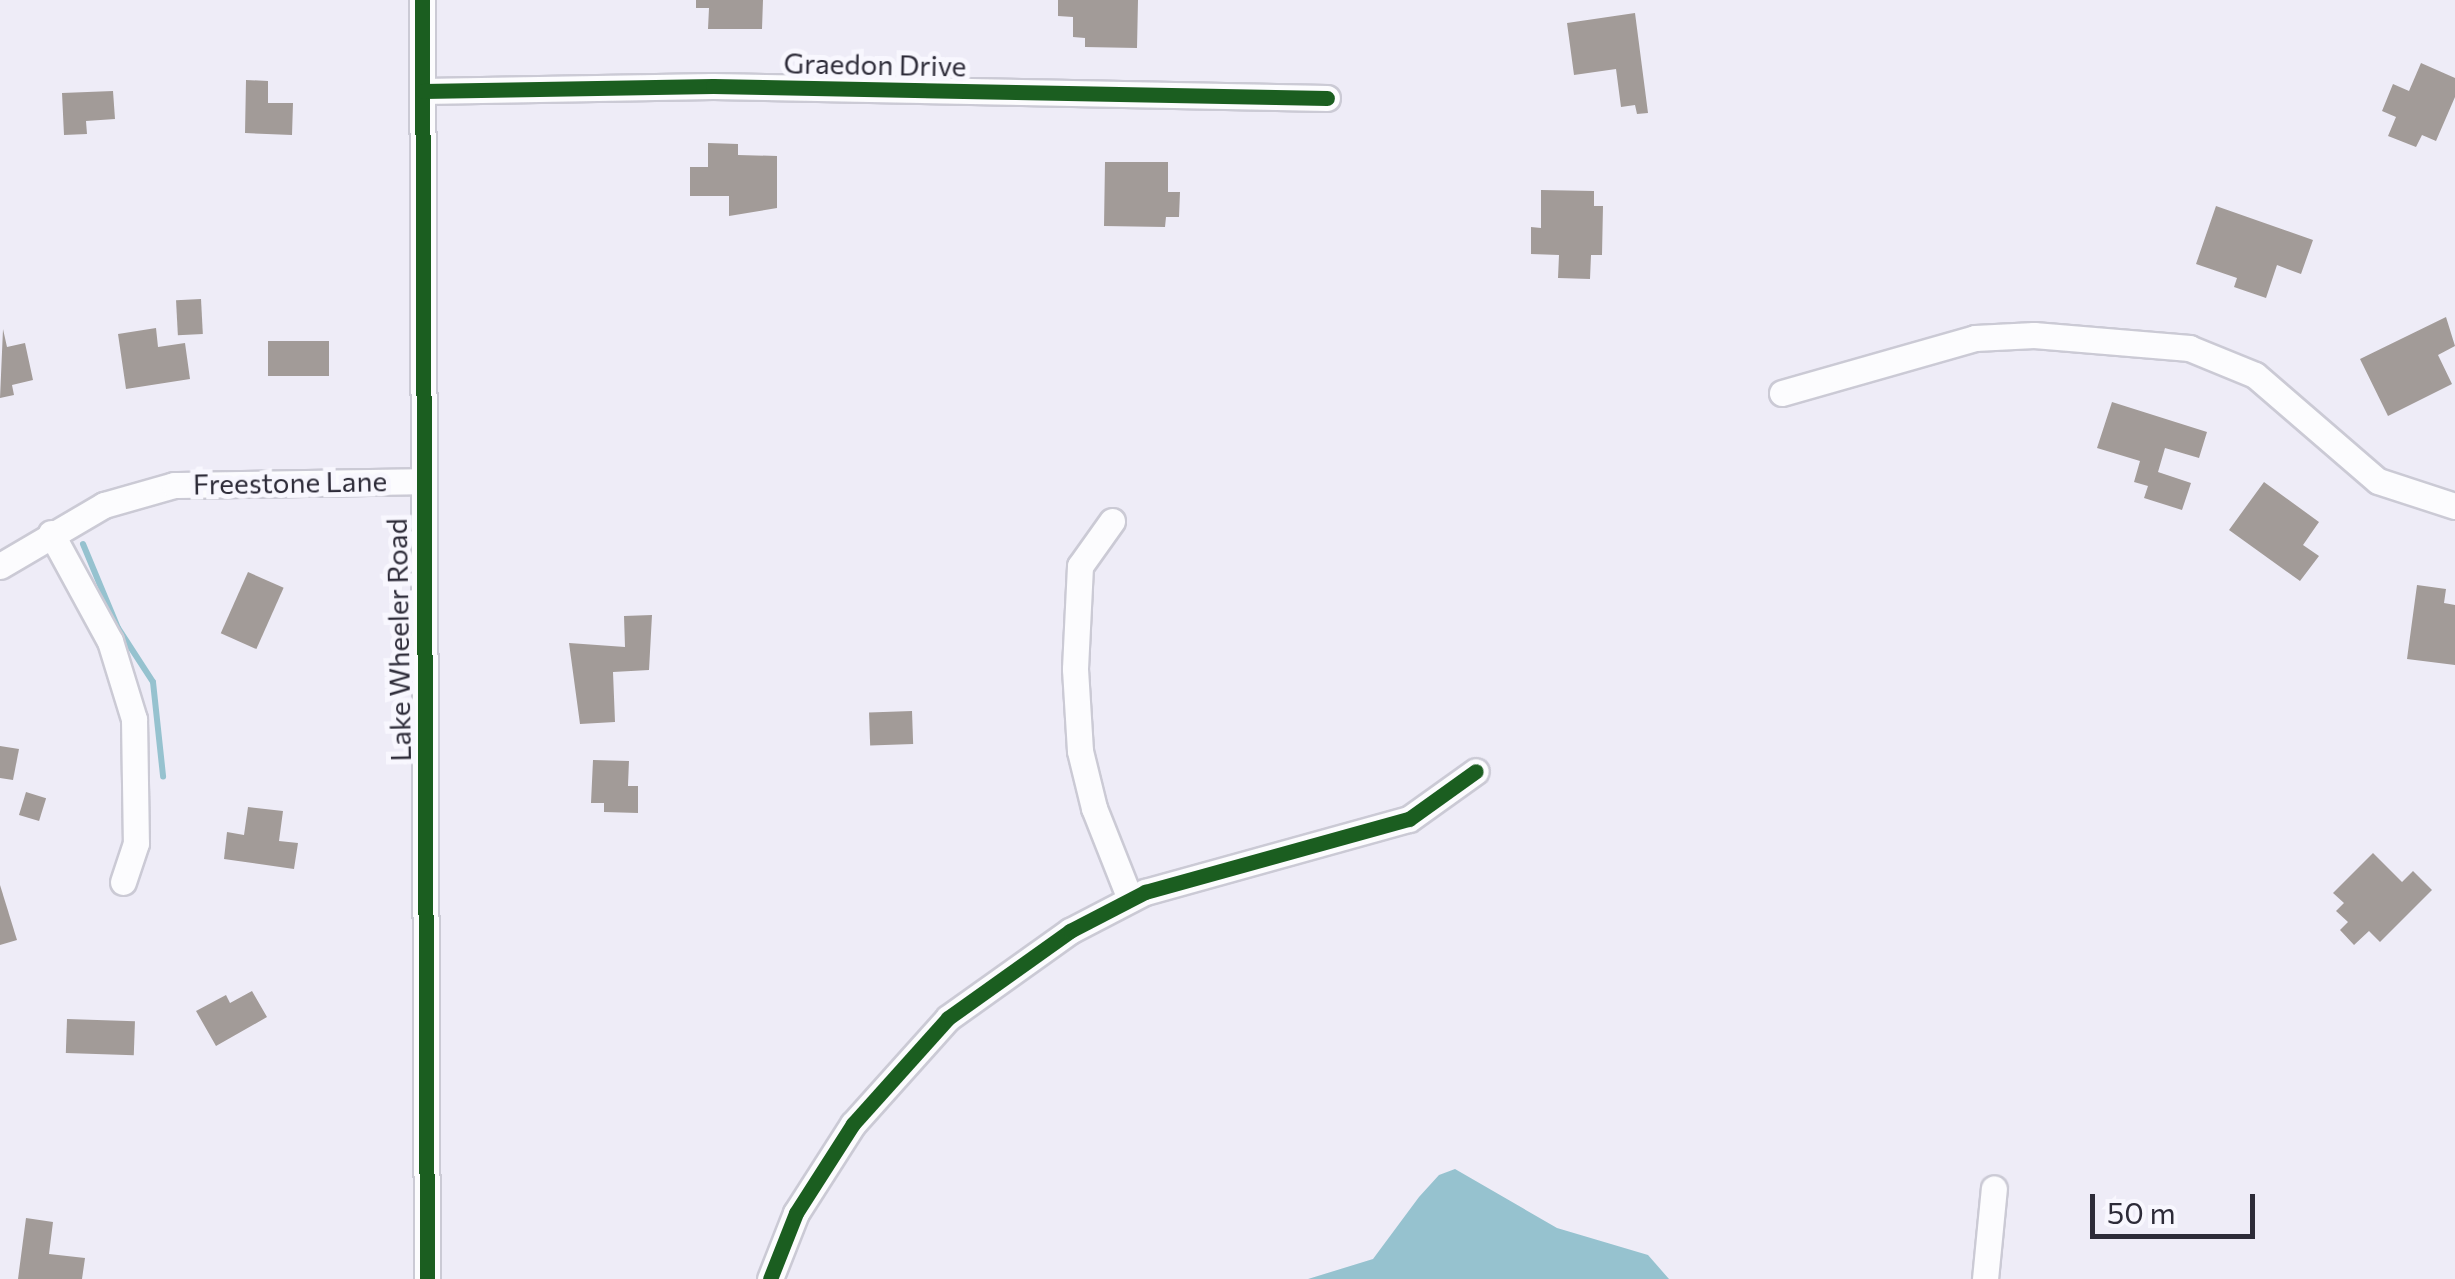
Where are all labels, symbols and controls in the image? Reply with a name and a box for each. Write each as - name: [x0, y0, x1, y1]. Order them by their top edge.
- street label: Graedon Drive: [783, 46, 967, 82]
- street label: Freestone Lane: [193, 464, 387, 500]
- street label: Lake Wheeler Road: [379, 518, 417, 762]
- scale bar: [2095, 1174, 2260, 1236]
- text: 50 m: [2107, 1193, 2176, 1230]

